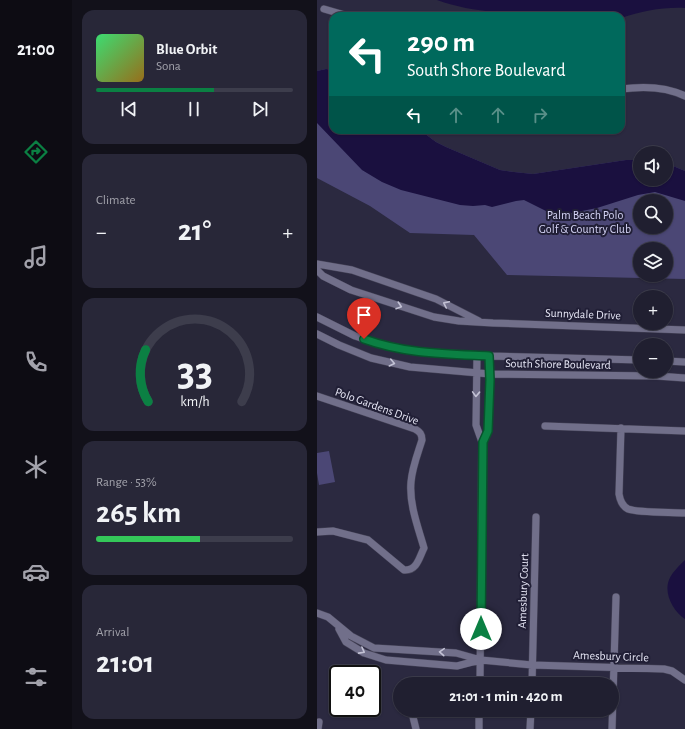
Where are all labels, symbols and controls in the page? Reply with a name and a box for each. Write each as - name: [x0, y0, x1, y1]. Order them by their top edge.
- icon: left: [341, 28, 393, 80]
- text: 290 m: [407, 29, 475, 57]
- text: 21:00: [17, 41, 55, 59]
- text: Blue Orbit: [156, 42, 217, 57]
- text: Sona: [156, 60, 181, 73]
- text: South Shore Boulevard: [407, 62, 565, 80]
- icon: previous: [118, 98, 140, 120]
- icon: pause: [183, 98, 205, 120]
- icon: next: [249, 98, 271, 120]
- icon: left: [403, 104, 425, 126]
- icon: ahead: [445, 104, 467, 126]
- icon: ahead: [487, 104, 509, 126]
- icon: right: [529, 104, 551, 126]
- icon: directions: [22, 138, 50, 166]
- map controls: [633, 146, 673, 378]
- button: sound: [633, 146, 673, 186]
- text: Climate: [96, 194, 135, 207]
- button: search: [633, 194, 673, 234]
- park label: Palm Beach Polo Golf & Country Club: [539, 209, 631, 236]
- text: 21°: [178, 216, 211, 246]
- text: −: [96, 221, 107, 243]
- text: +: [282, 221, 293, 243]
- button: layers: [633, 242, 673, 282]
- icon: music: [22, 243, 50, 271]
- button: +: [633, 290, 673, 330]
- pin: [347, 298, 381, 339]
- one-way arrow: [395, 301, 402, 309]
- one-way arrow: [443, 301, 450, 309]
- icon: arrive: [353, 304, 375, 326]
- street label: Sunnydale Drive: [545, 307, 621, 322]
- button: −: [633, 338, 673, 378]
- icon: phone: [22, 348, 50, 376]
- text: 33: [177, 352, 212, 393]
- street label: South Shore Boulevard: [505, 357, 611, 371]
- one-way arrow: [389, 359, 395, 367]
- street label: Polo Gardens Drive: [334, 385, 420, 427]
- one-way arrow: [472, 391, 481, 397]
- text: km/h: [180, 395, 209, 409]
- icon: climate: [22, 453, 50, 481]
- text: Range · 53%: [96, 476, 157, 489]
- text: 265 km: [96, 498, 181, 528]
- street label: Amesbury Court: [516, 553, 531, 629]
- icon: car: [22, 558, 50, 586]
- position arrow: [460, 608, 502, 650]
- text: Arrival: [96, 626, 129, 639]
- one-way arrow: [358, 646, 365, 654]
- text: 21:01: [96, 648, 154, 678]
- one-way arrow: [439, 648, 446, 657]
- street label: Amesbury Circle: [573, 649, 649, 664]
- icon: filters: [22, 663, 50, 691]
- speed limit sign: 40: [329, 665, 381, 717]
- text: 21:01 · 1 min · 420 m: [449, 689, 563, 704]

